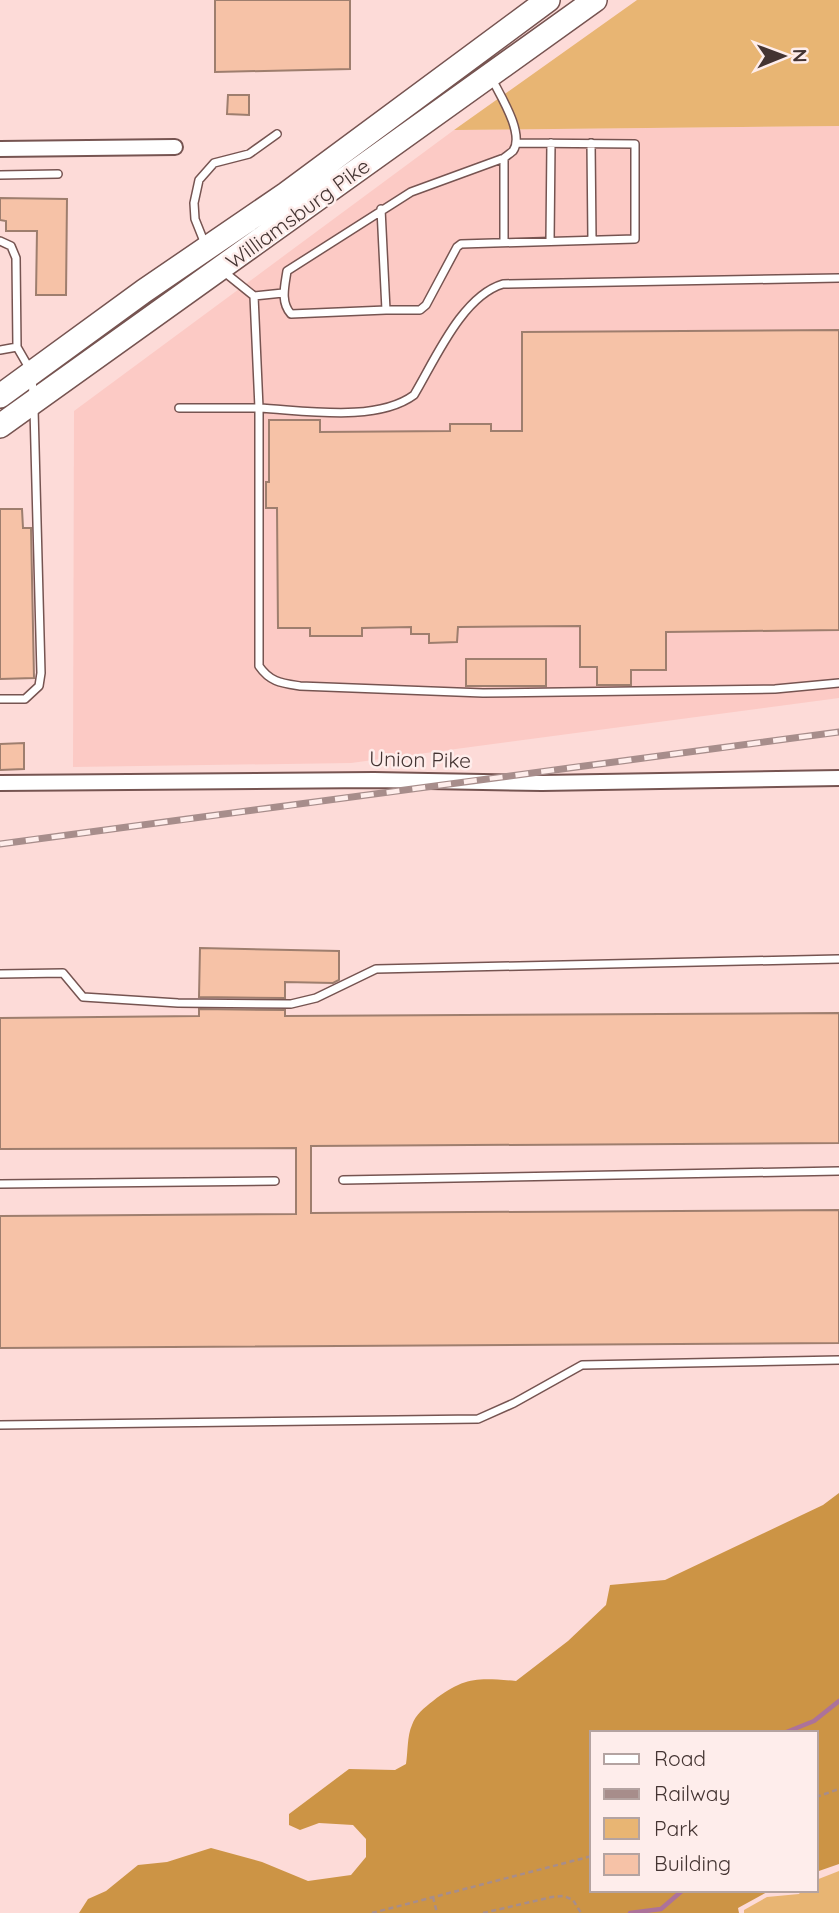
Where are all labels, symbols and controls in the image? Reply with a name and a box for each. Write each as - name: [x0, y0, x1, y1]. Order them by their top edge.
- north arrow: [748, 21, 818, 91]
- text: N: [788, 49, 812, 63]
- street label: Williamsburg Pike: [220, 152, 374, 274]
- street label: Union Pike: [369, 745, 471, 773]
- legend: [590, 1731, 818, 1892]
- text: Road: [654, 1745, 706, 1771]
- text: Railway: [654, 1780, 730, 1806]
- text: Park: [654, 1815, 698, 1841]
- text: Building: [654, 1850, 731, 1876]

